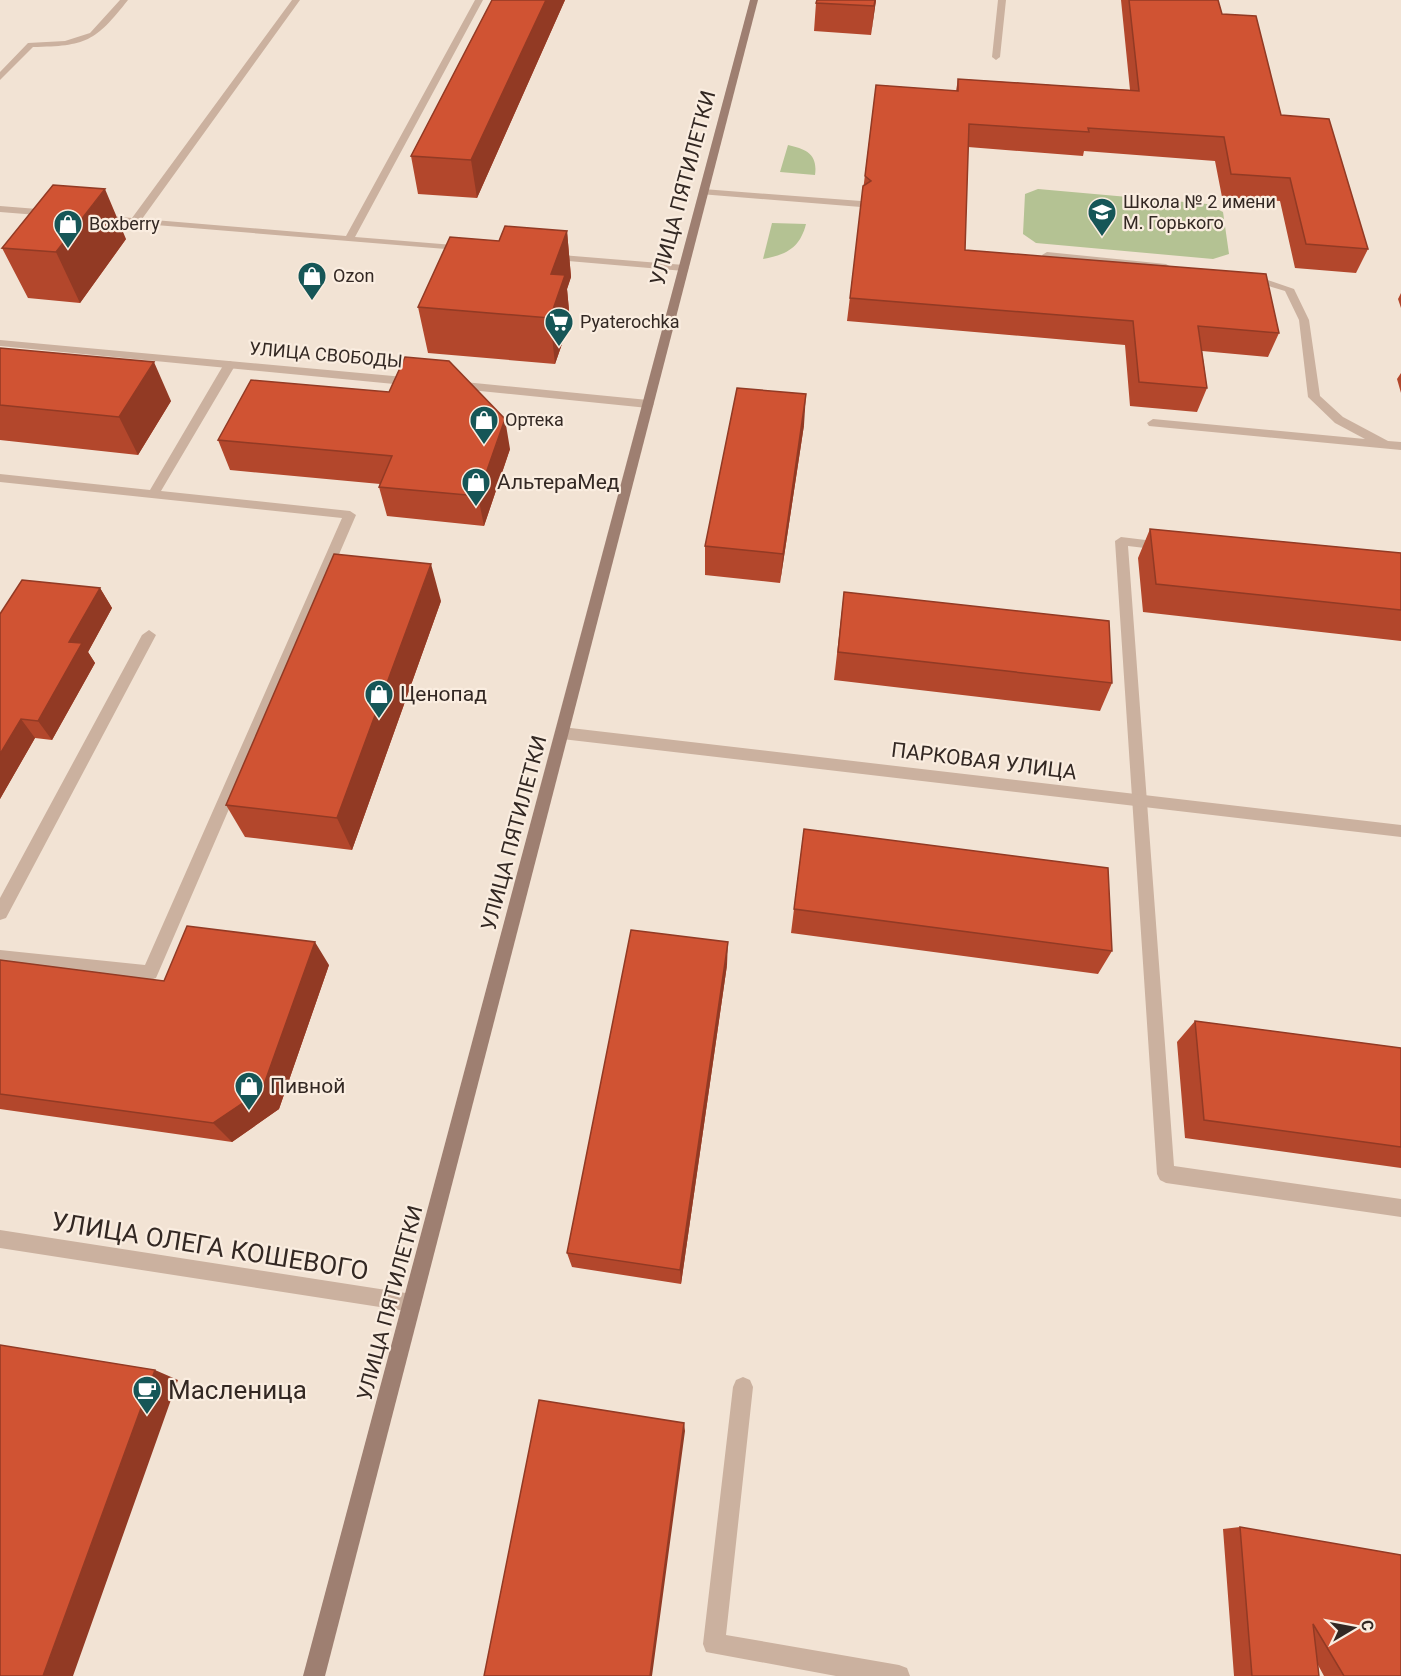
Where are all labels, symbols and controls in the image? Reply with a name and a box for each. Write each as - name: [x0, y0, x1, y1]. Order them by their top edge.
- street label: УЛИЦА ПЯТИЛЕТКИ: [645, 88, 721, 288]
- place label: Школа № 2 имени М. Горького: [1123, 191, 1276, 233]
- school or university icon: Школа № 2 имени М. Горького: [1086, 196, 1118, 238]
- shop icon: Boxberry: [52, 208, 84, 250]
- place label: Boxberry: [89, 213, 160, 234]
- shop icon: Ozon: [296, 260, 328, 302]
- place label: Ozon: [333, 265, 374, 286]
- supermarket icon: Pyaterochka: [543, 306, 575, 348]
- place label: Pyaterochka: [580, 311, 680, 332]
- street label: УЛИЦА СВОБОДЫ: [249, 337, 404, 372]
- shop icon: Ортека: [468, 404, 500, 446]
- place label: Ортека: [505, 409, 564, 430]
- shop icon: АльтераМед: [460, 466, 492, 508]
- place label: АльтераМед: [497, 470, 620, 494]
- shop icon: Ценопад: [363, 678, 395, 720]
- place label: Ценопад: [400, 682, 487, 706]
- street label: УЛИЦА ПЯТИЛЕТКИ: [476, 733, 552, 933]
- street label: ПАРКОВАЯ УЛИЦА: [890, 738, 1078, 784]
- shop icon: Пивной: [233, 1070, 265, 1112]
- place label: Пивной: [270, 1074, 345, 1098]
- street label: УЛИЦА ПЯТИЛЕТКИ: [352, 1203, 428, 1403]
- street label: УЛИЦА ОЛЕГА КОШЕВОГО: [49, 1206, 371, 1286]
- cafe icon: Масленица: [131, 1374, 163, 1416]
- place label: Масленица: [168, 1375, 307, 1405]
- north arrow: [1323, 1598, 1383, 1658]
- text: С: [1357, 1619, 1378, 1632]

